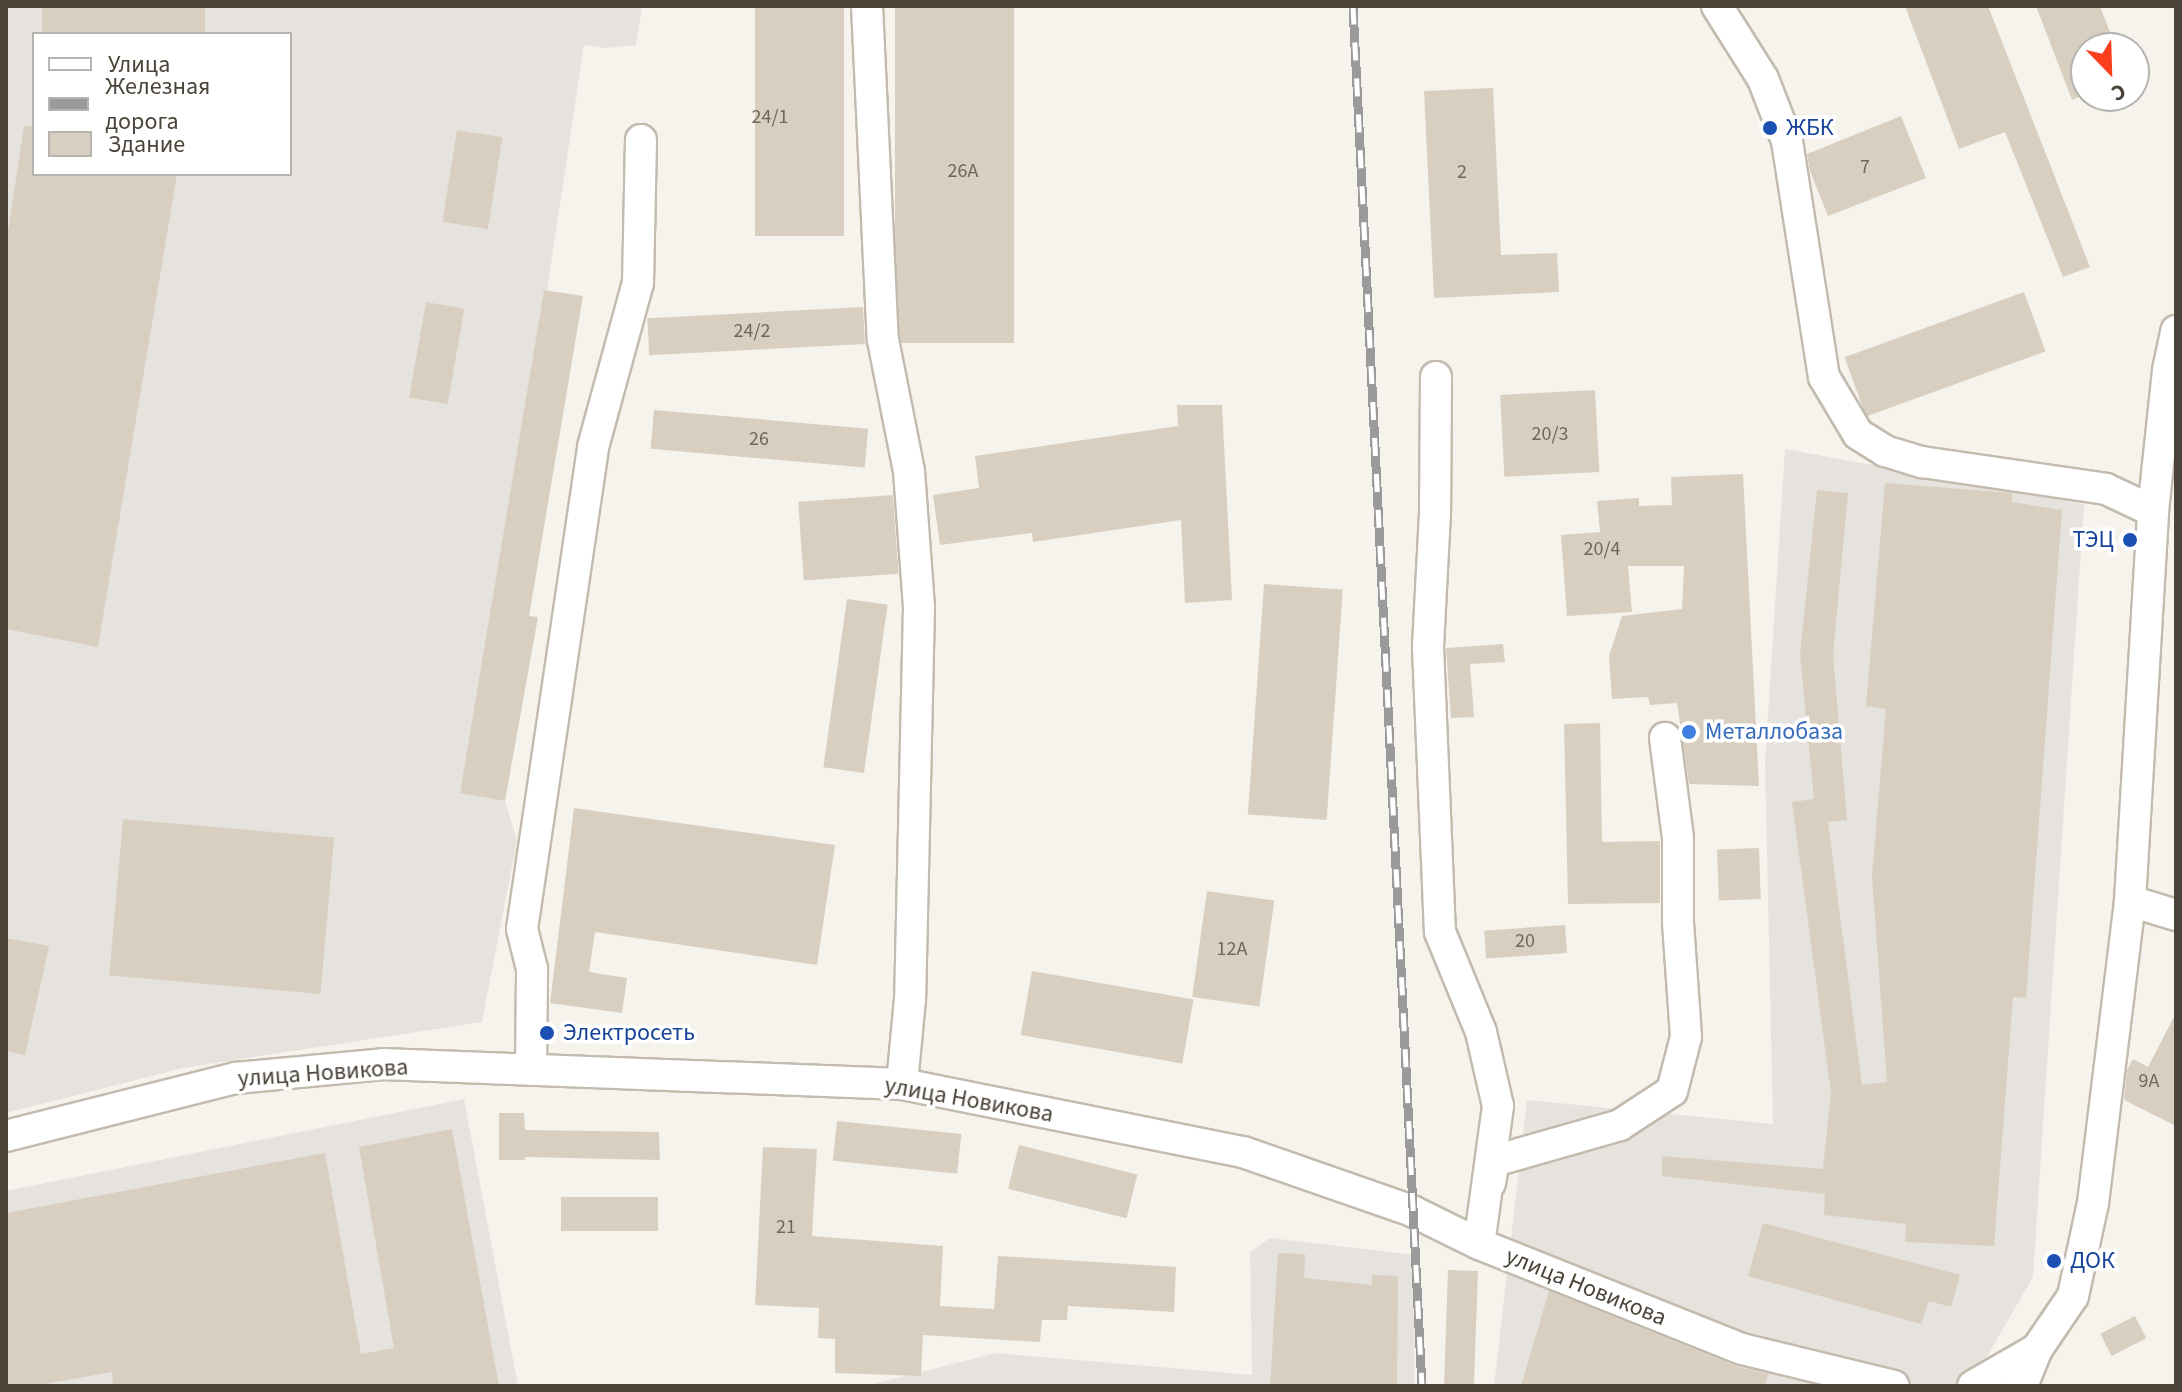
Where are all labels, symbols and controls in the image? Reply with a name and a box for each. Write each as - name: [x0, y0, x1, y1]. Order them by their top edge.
- legend: [32, 32, 292, 176]
- north arrow: [2070, 32, 2150, 112]
- text: Улица: [108, 47, 170, 82]
- text: Железная дорога: [105, 69, 210, 139]
- text: С: [2106, 75, 2131, 109]
- house number: 24/1: [752, 105, 788, 129]
- place label: ЖБК: [1786, 114, 1834, 142]
- marker: ЖБК: [1761, 119, 1779, 137]
- text: Здание: [108, 127, 185, 162]
- house number: 7: [1860, 155, 1870, 179]
- house number: 26А: [948, 159, 978, 183]
- house number: 2: [1457, 160, 1467, 184]
- house number: 24/2: [734, 319, 770, 343]
- house number: 20/3: [1532, 422, 1568, 446]
- house number: 26: [749, 427, 769, 451]
- place label: ТЭЦ: [2073, 526, 2114, 554]
- marker: ТЭЦ: [2121, 531, 2139, 549]
- house number: 20/4: [1584, 537, 1620, 561]
- place label: Металлобаза: [1705, 718, 1843, 746]
- marker: Металлобаза: [1680, 723, 1698, 741]
- house number: 20: [1515, 929, 1535, 953]
- house number: 12А: [1217, 937, 1247, 961]
- place label: Электросеть: [563, 1019, 695, 1047]
- marker: Электросеть: [538, 1024, 556, 1042]
- street label: улица Новикова: [237, 1053, 409, 1093]
- house number: 9А: [2139, 1069, 2159, 1093]
- street label: улица Новикова: [882, 1071, 1056, 1129]
- house number: 21: [776, 1215, 796, 1239]
- street label: улица Новикова: [1501, 1242, 1671, 1332]
- place label: ДОК: [2070, 1247, 2115, 1275]
- marker: ДОК: [2045, 1252, 2063, 1270]

